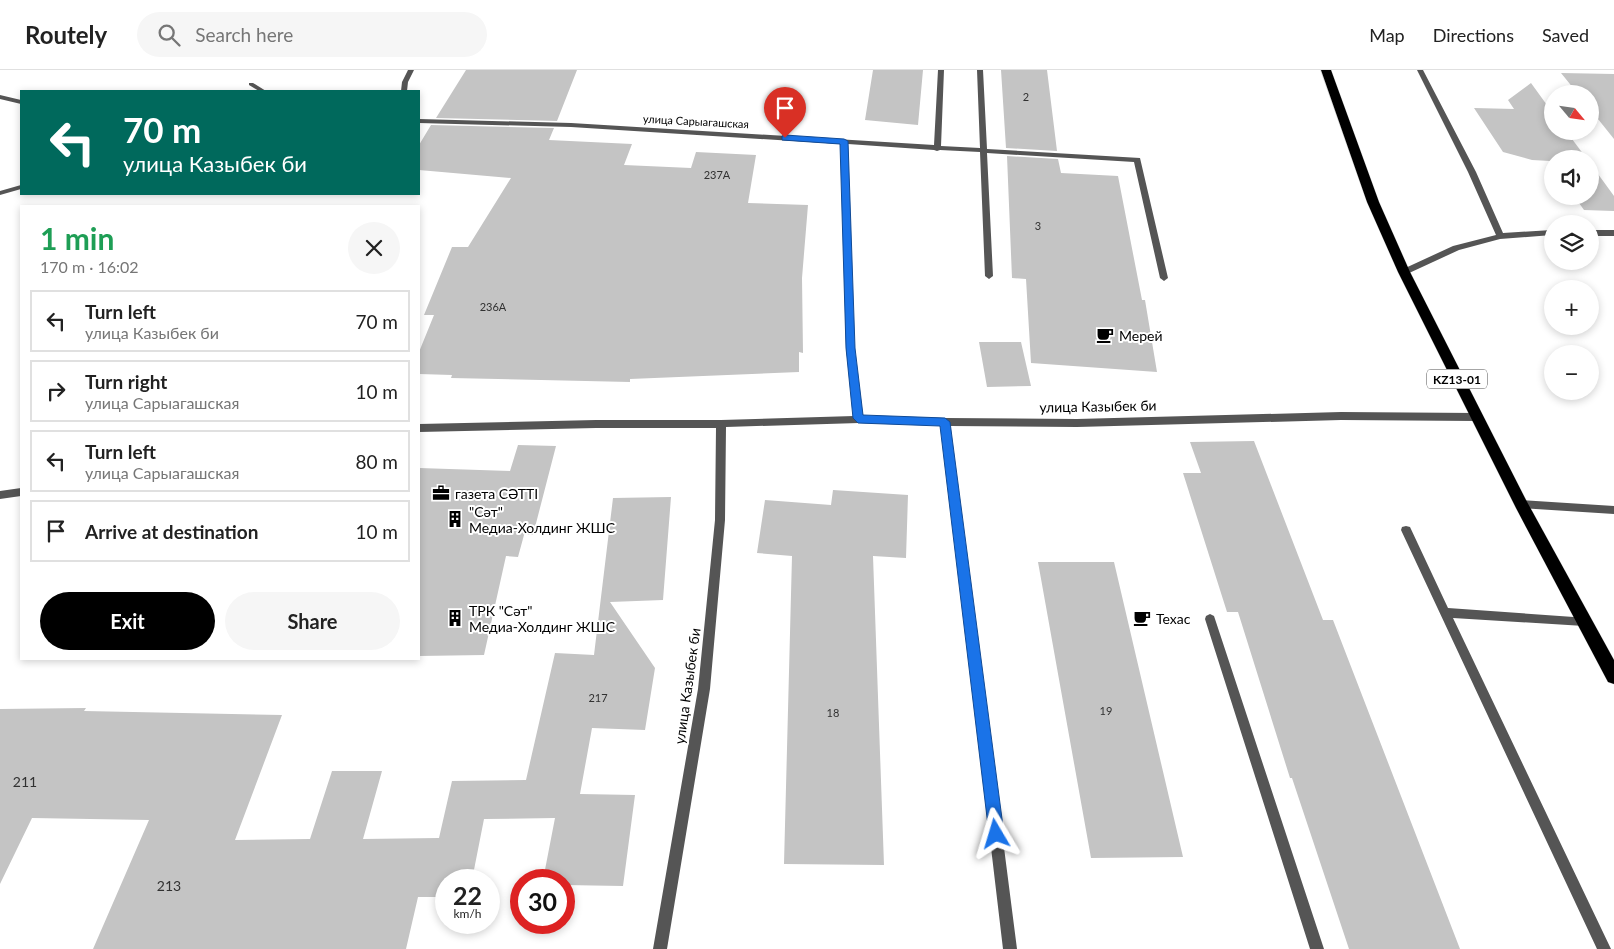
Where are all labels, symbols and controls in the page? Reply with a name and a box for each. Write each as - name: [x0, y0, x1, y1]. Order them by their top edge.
- search box: [137, 12, 487, 57]
- text: Routely: [25, 20, 107, 49]
- icon: search: [155, 21, 183, 49]
- text: Search here: [195, 23, 293, 46]
- text: Map: [1369, 24, 1405, 46]
- text: Directions: [1433, 24, 1514, 46]
- text: Saved: [1542, 24, 1589, 46]
- north arrow: [1544, 85, 1599, 140]
- map controls: [1544, 85, 1599, 400]
- pin: [764, 87, 806, 138]
- house number: 2: [1023, 90, 1029, 103]
- icon: arrive: [771, 94, 799, 122]
- text: 70 m: [123, 108, 201, 150]
- icon: left: [40, 110, 105, 175]
- street label: улица Сарыагашская: [643, 112, 749, 130]
- text: улица Казыбек би: [123, 150, 307, 177]
- button: sound: [1544, 150, 1599, 205]
- house number: 237А: [704, 168, 731, 181]
- button: layers: [1544, 215, 1599, 270]
- house number: 3: [1035, 219, 1041, 232]
- text: 1 min: [40, 220, 114, 256]
- button: close: [348, 222, 400, 274]
- text: 170 m · 16:02: [40, 257, 139, 276]
- button: +: [1544, 280, 1599, 335]
- text: Turn left: [85, 300, 156, 323]
- house number: 236А: [480, 300, 507, 313]
- icon: left: [42, 307, 70, 335]
- text: 70 m: [355, 310, 398, 333]
- text: улица Казыбек би: [85, 323, 219, 342]
- cafe icon: Мерей: [1095, 325, 1115, 345]
- place label: Мерей: [1119, 327, 1162, 344]
- button: −: [1544, 345, 1599, 400]
- text: Turn right: [85, 370, 167, 393]
- road number: KZ13-01: [1427, 370, 1487, 388]
- icon: right: [42, 377, 70, 405]
- text: 10 m: [355, 380, 398, 403]
- text: улица Сарыагашская: [85, 393, 239, 412]
- street label: улица Казыбек би: [1039, 396, 1157, 416]
- text: Turn left: [85, 440, 156, 463]
- icon: left: [42, 447, 70, 475]
- text: 80 m: [355, 450, 398, 473]
- text: улица Сарыагашская: [85, 463, 239, 482]
- office icon: газета СӘТТІ: [431, 483, 451, 503]
- place label: газета СӘТТІ: [455, 485, 538, 502]
- place label: "Сәт" Медиа-Холдинг ЖШС: [469, 503, 616, 536]
- building icon: "Сәт" Медиа-Холдинг ЖШС: [445, 509, 465, 529]
- icon: arrive: [42, 517, 70, 545]
- text: Arrive at destination: [85, 520, 258, 543]
- text: 10 m: [355, 520, 398, 543]
- button: Exit: [40, 592, 215, 650]
- button: Share: [225, 592, 400, 650]
- place label: ТРК "Сәт" Медиа-Холдинг ЖШС: [469, 602, 616, 635]
- building icon: ТРК "Сәт" Медиа-Холдинг ЖШС: [445, 608, 465, 628]
- cafe icon: Техас: [1132, 608, 1152, 628]
- place label: Техас: [1156, 610, 1191, 627]
- street label: улица Казыбек би: [670, 627, 704, 745]
- house number: 217: [588, 691, 608, 704]
- house number: 19: [1100, 704, 1112, 717]
- house number: 18: [827, 706, 839, 719]
- house number: 211: [13, 773, 37, 790]
- position arrow: [969, 807, 1021, 859]
- speed limit sign: 30: [510, 869, 575, 934]
- house number: 213: [157, 877, 181, 894]
- text: 22: [453, 880, 482, 910]
- text: km/h: [453, 906, 482, 921]

